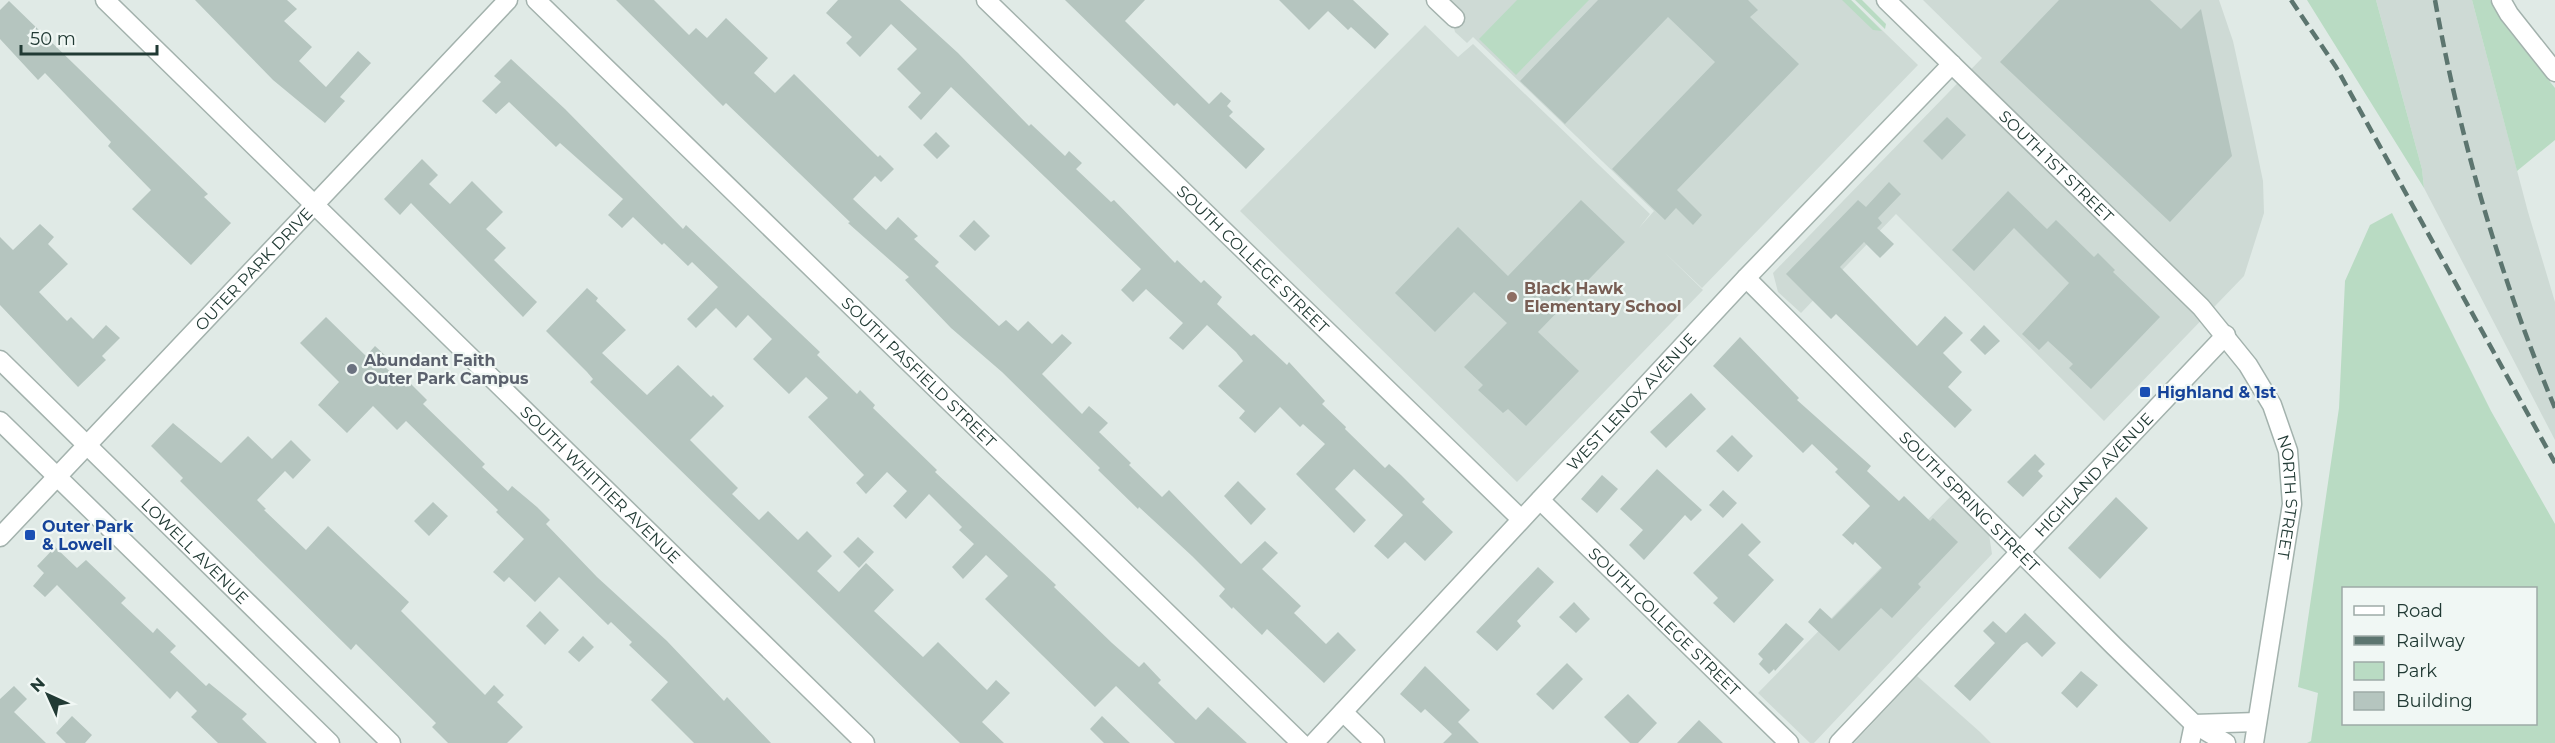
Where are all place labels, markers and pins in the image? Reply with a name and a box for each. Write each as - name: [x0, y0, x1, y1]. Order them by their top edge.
- place label: Black Hawk Elementary School: [1524, 279, 1682, 316]
- marker: Black Hawk Elementary School: [1505, 290, 1519, 304]
- place label: Abundant Faith Outer Park Campus: [363, 351, 529, 388]
- marker: Abundant Faith Outer Park Campus: [345, 362, 359, 376]
- place label: Highland & 1st: [2157, 383, 2276, 402]
- marker: Highland & 1st: [2138, 385, 2152, 399]
- place label: Outer Park & Lowell: [42, 517, 134, 554]
- marker: Outer Park & Lowell: [23, 528, 37, 542]

